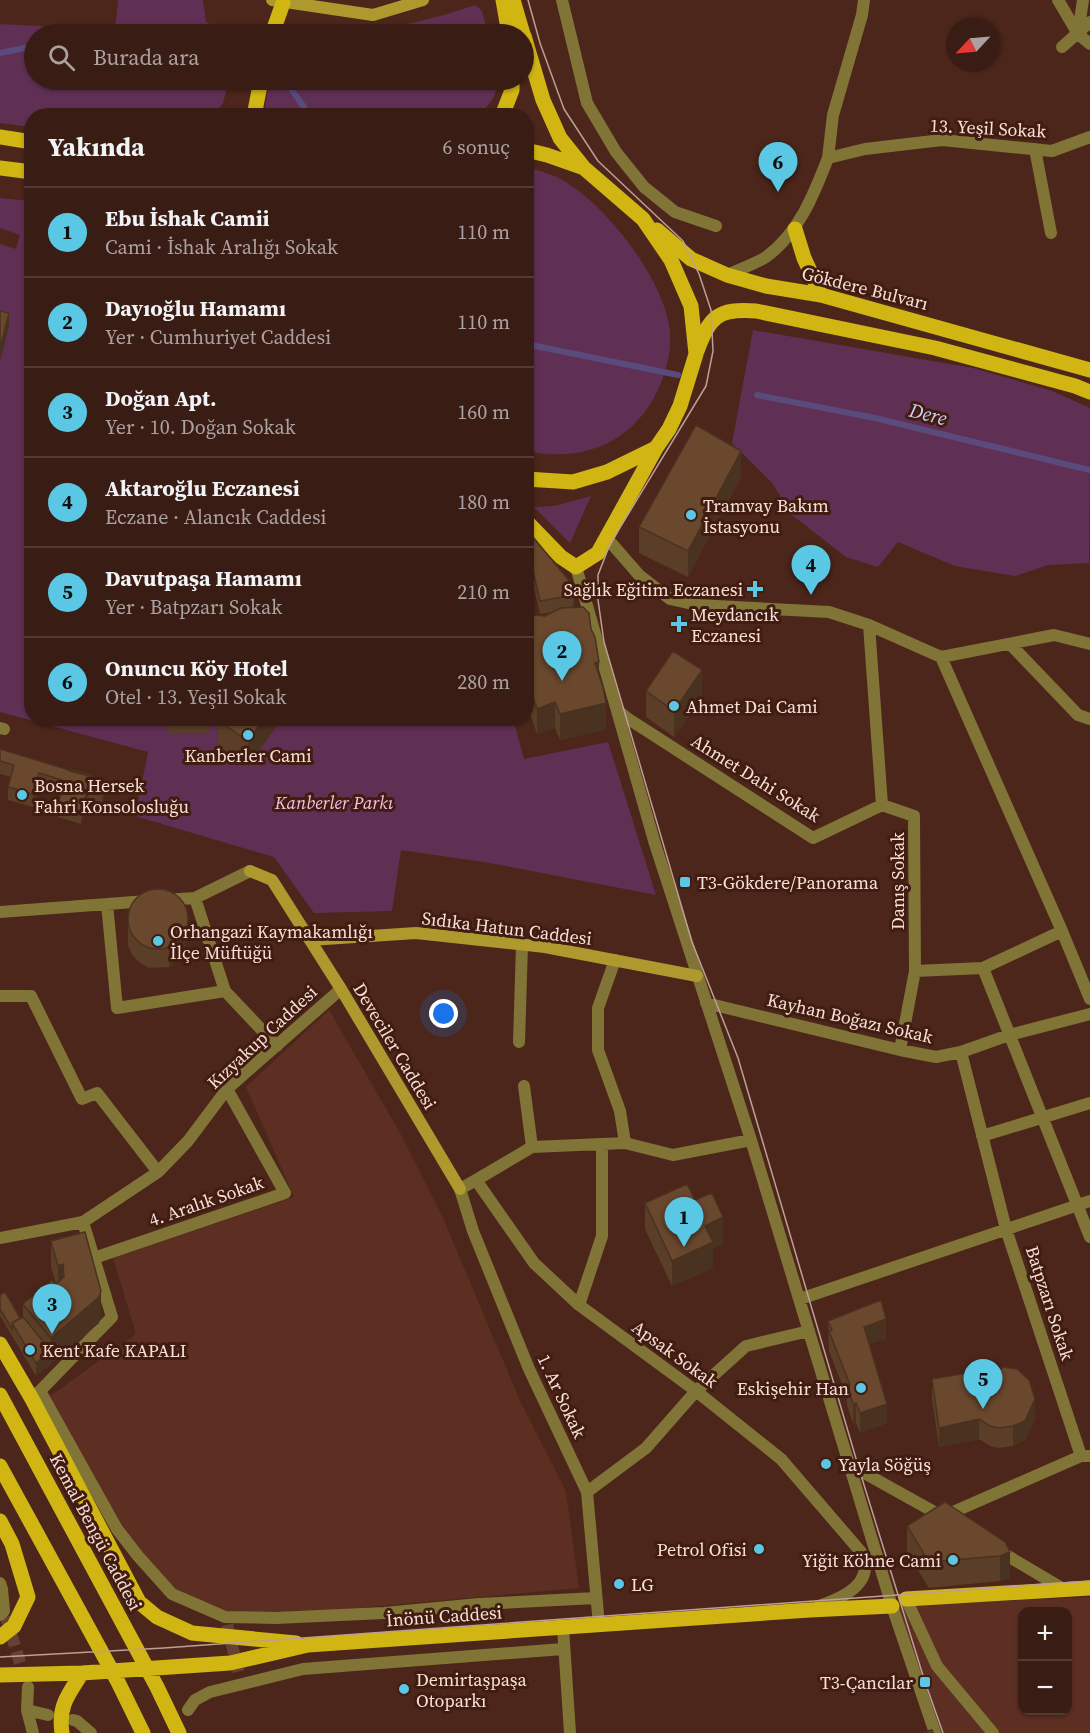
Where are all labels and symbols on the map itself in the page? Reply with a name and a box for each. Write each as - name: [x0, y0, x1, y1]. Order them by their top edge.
- north arrow: [946, 18, 1000, 72]
- street label: 13. Yeşil Sokak: [929, 112, 1047, 144]
- pin: 6: [758, 142, 798, 192]
- street label: Gökdere Bulvarı: [799, 260, 931, 316]
- water label: Dere: [905, 396, 950, 432]
- place label: Tramvay Bakım İstasyonu: [703, 493, 829, 539]
- marker: Tramvay Bakım İstasyonu: [684, 508, 698, 522]
- pin: 4: [792, 546, 830, 595]
- place label: Sağlık Eğitim Eczanesi: [564, 577, 743, 602]
- marker: Sağlık Eğitim Eczanesi: [748, 582, 762, 596]
- place label: Meydancık Eczanesi: [691, 602, 779, 648]
- marker: Meydancık Eczanesi: [672, 617, 686, 631]
- pin: 2: [542, 632, 582, 681]
- place label: Ahmet Dai Cami: [686, 694, 818, 719]
- marker: Ahmet Dai Cami: [667, 699, 681, 713]
- marker: Kanberler Cami: [241, 728, 255, 742]
- street label: Ahmet Dahi Sokak: [686, 728, 826, 828]
- place label: Kanberler Cami: [184, 743, 312, 768]
- place label: Bosna Hersek Fahri Konsolosluğu: [34, 773, 189, 819]
- marker: Bosna Hersek Fahri Konsolosluğu: [15, 788, 29, 802]
- park label: Kanberler Parkı: [274, 790, 394, 815]
- street label: Danış Sokak: [885, 832, 910, 930]
- place label: T3-Gökdere/Panorama: [697, 870, 879, 895]
- marker: T3-Gökdere/Panorama: [678, 875, 692, 889]
- street label: Sıdıka Hatun Caddesi: [421, 905, 593, 951]
- place label: Orhangazi Kaymakamlığı İlçe Müftüğü: [170, 919, 373, 965]
- marker: Orhangazi Kaymakamlığı İlçe Müftüğü: [151, 934, 165, 948]
- street label: Deveciler Caddesi: [347, 978, 443, 1114]
- street label: Kızyakup Caddesi: [202, 980, 322, 1094]
- street label: Kayhan Boğazı Sokak: [765, 987, 936, 1049]
- your location: [429, 999, 458, 1028]
- street label: 4. Aralık Sokak: [145, 1170, 267, 1232]
- pin: 1: [664, 1198, 704, 1247]
- street label: Batpzarı Sokak: [1020, 1243, 1080, 1364]
- pin: 3: [32, 1284, 72, 1334]
- street label: Apsak Sokak: [627, 1314, 723, 1394]
- place label: Kent Kafe KAPALI: [42, 1338, 186, 1363]
- marker: Kent Kafe KAPALI: [23, 1343, 37, 1357]
- street label: 1. Ar Sokak: [532, 1350, 592, 1442]
- pin: 5: [964, 1360, 1002, 1409]
- place label: Eskişehir Han: [737, 1376, 849, 1401]
- marker: Eskişehir Han: [854, 1381, 868, 1395]
- street label: Kemal Bengü Caddesi: [44, 1449, 148, 1615]
- place label: Yayla Söğüş: [838, 1452, 931, 1477]
- marker: Yayla Söğüş: [819, 1457, 833, 1471]
- place label: Petrol Ofisi: [657, 1537, 747, 1562]
- marker: Petrol Ofisi: [752, 1542, 766, 1556]
- place label: Yiğit Köhne Cami: [802, 1548, 941, 1573]
- marker: Yiğit Köhne Cami: [946, 1553, 960, 1567]
- place label: LG: [631, 1572, 654, 1597]
- marker: LG: [612, 1577, 626, 1591]
- street label: İnönü Caddesi: [385, 1599, 503, 1633]
- place label: Demirtaşpaşa Otoparkı: [416, 1667, 528, 1713]
- place label: T3-Çancılar: [820, 1670, 913, 1695]
- marker: T3-Çancılar: [918, 1675, 932, 1689]
- marker: Demirtaşpaşa Otoparkı: [397, 1682, 411, 1696]

